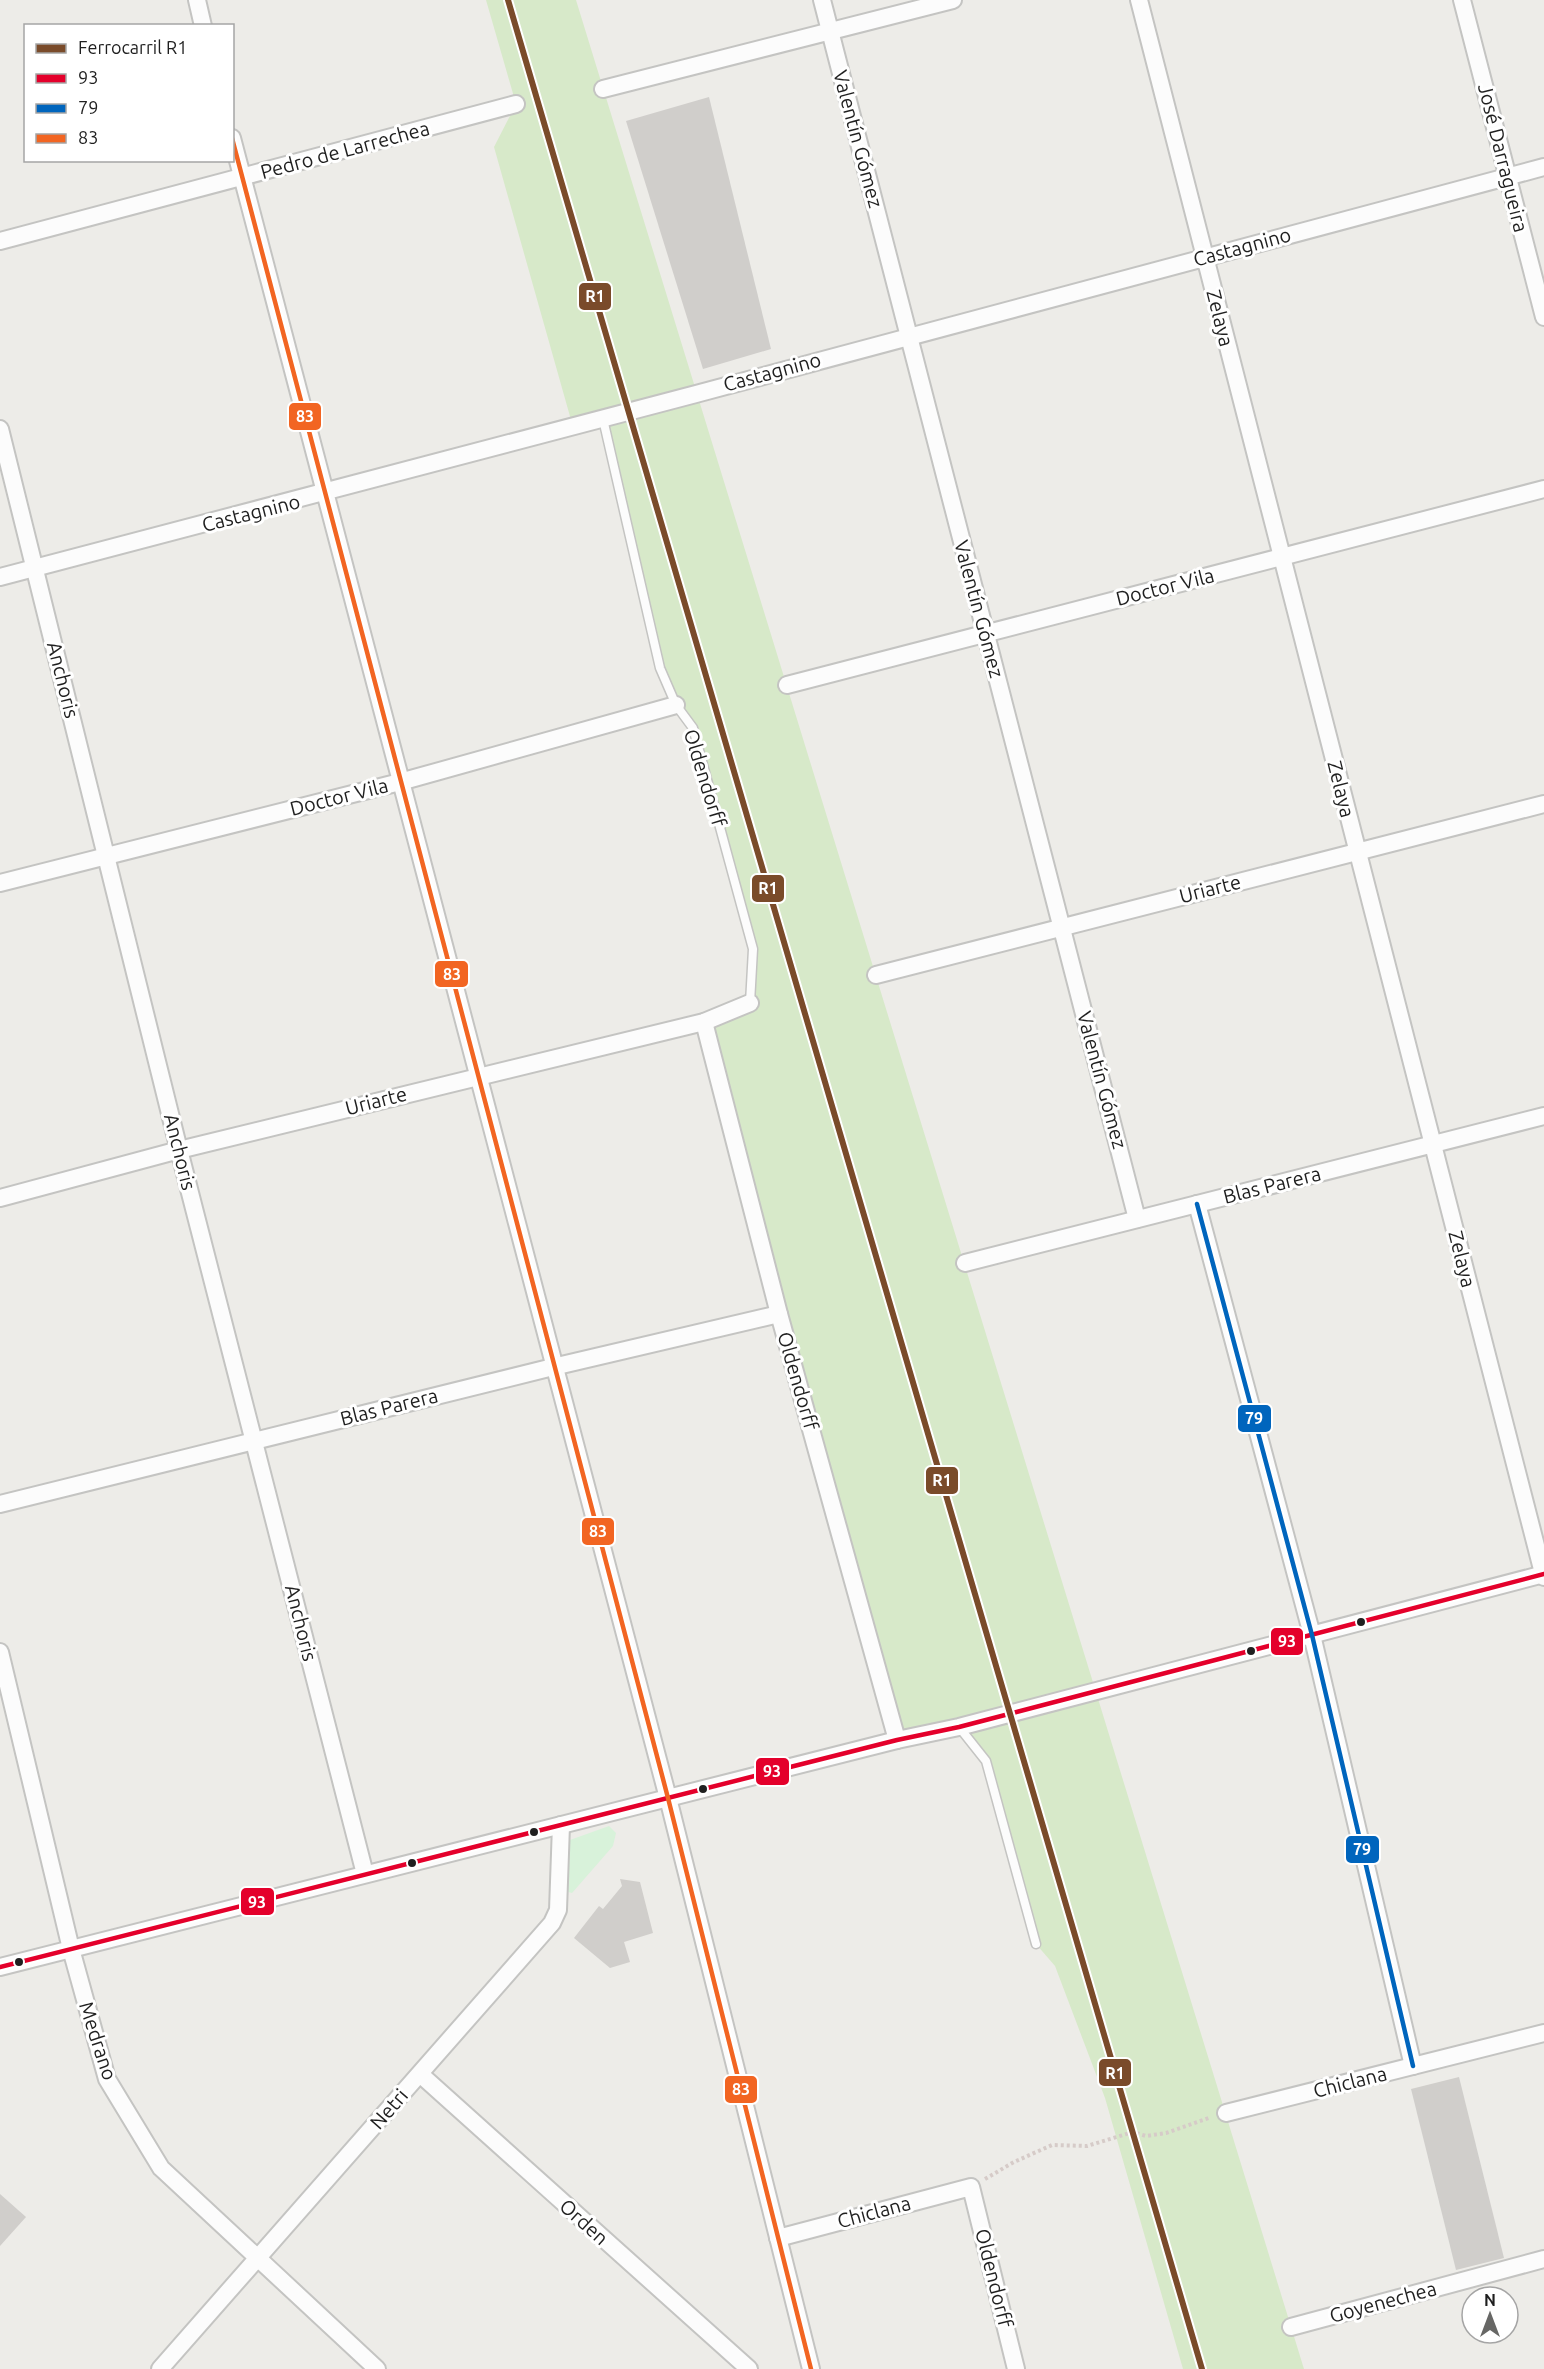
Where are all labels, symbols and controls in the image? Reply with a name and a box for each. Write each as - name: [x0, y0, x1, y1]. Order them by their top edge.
- legend: [24, 24, 234, 162]
- text: Ferrocarril R1: [78, 37, 187, 57]
- text: 93: [78, 67, 98, 87]
- street label: Valentín Gómez: [829, 68, 888, 210]
- street label: José Darragueira: [1474, 81, 1533, 235]
- text: 79: [78, 97, 98, 117]
- street label: Pedro de Larrechea: [258, 116, 432, 183]
- text: 83: [78, 127, 98, 147]
- street label: Castagnino: [1190, 222, 1293, 271]
- line badge: R1: [578, 282, 612, 311]
- text: R1: [585, 287, 605, 305]
- street label: Zelaya: [1202, 287, 1239, 349]
- street label: Castagnino: [720, 347, 823, 396]
- line badge: 83: [288, 402, 322, 431]
- text: 83: [296, 407, 314, 425]
- street label: Castagnino: [199, 489, 302, 536]
- street label: Valentín Gómez: [950, 538, 1009, 680]
- street label: Doctor Vila: [1113, 563, 1216, 610]
- street label: Anchoris: [43, 639, 84, 720]
- street label: Oldendorff: [680, 726, 731, 830]
- street label: Zelaya: [1323, 758, 1360, 820]
- street label: Doctor Vila: [287, 773, 390, 820]
- street label: Uriarte: [1177, 870, 1243, 907]
- line badge: R1: [751, 874, 785, 903]
- text: R1: [758, 879, 778, 897]
- line badge: 83: [434, 960, 469, 988]
- text: 83: [443, 965, 461, 983]
- street label: Valentín Gómez: [1073, 1009, 1132, 1151]
- street label: Uriarte: [343, 1082, 409, 1119]
- street label: Anchoris: [160, 1111, 201, 1192]
- street label: Blas Parera: [1221, 1161, 1323, 1208]
- street label: Zelaya: [1444, 1228, 1481, 1290]
- street label: Oldendorff: [773, 1329, 824, 1433]
- street label: Blas Parera: [338, 1383, 440, 1430]
- line badge: 79: [1237, 1404, 1272, 1433]
- text: 79: [1245, 1409, 1263, 1427]
- line badge: R1: [925, 1466, 959, 1495]
- text: R1: [932, 1471, 952, 1489]
- line badge: 83: [581, 1517, 615, 1546]
- text: 83: [589, 1522, 607, 1540]
- street label: Anchoris: [281, 1582, 322, 1663]
- unlabelled marker: [1355, 1616, 1367, 1628]
- line badge: 93: [1270, 1627, 1304, 1656]
- text: 93: [1278, 1632, 1296, 1650]
- unlabelled marker: [1245, 1645, 1257, 1657]
- line badge: 93: [755, 1757, 790, 1786]
- text: 93: [763, 1762, 781, 1780]
- unlabelled marker: [697, 1783, 709, 1795]
- unlabelled marker: [528, 1826, 540, 1838]
- line badge: 79: [1345, 1835, 1380, 1864]
- text: 79: [1353, 1840, 1371, 1858]
- unlabelled marker: [406, 1857, 418, 1869]
- line badge: 93: [240, 1887, 275, 1916]
- text: 93: [248, 1893, 266, 1911]
- unlabelled marker: [13, 1956, 25, 1968]
- street label: Medrano: [75, 1999, 122, 2083]
- line badge: R1: [1098, 2058, 1132, 2087]
- street label: Chiclana: [1311, 2061, 1389, 2102]
- text: R1: [1105, 2064, 1125, 2082]
- line badge: 83: [724, 2075, 758, 2104]
- text: 83: [732, 2080, 750, 2098]
- street label: Netri: [365, 2084, 412, 2133]
- street label: Chiclana: [835, 2191, 913, 2232]
- street label: Orden: [555, 2194, 613, 2249]
- street label: Oldendorff: [971, 2226, 1018, 2330]
- street label: Goyenechea: [1327, 2276, 1439, 2327]
- north arrow: [1460, 2285, 1520, 2345]
- text: N: [1484, 2291, 1496, 2309]

